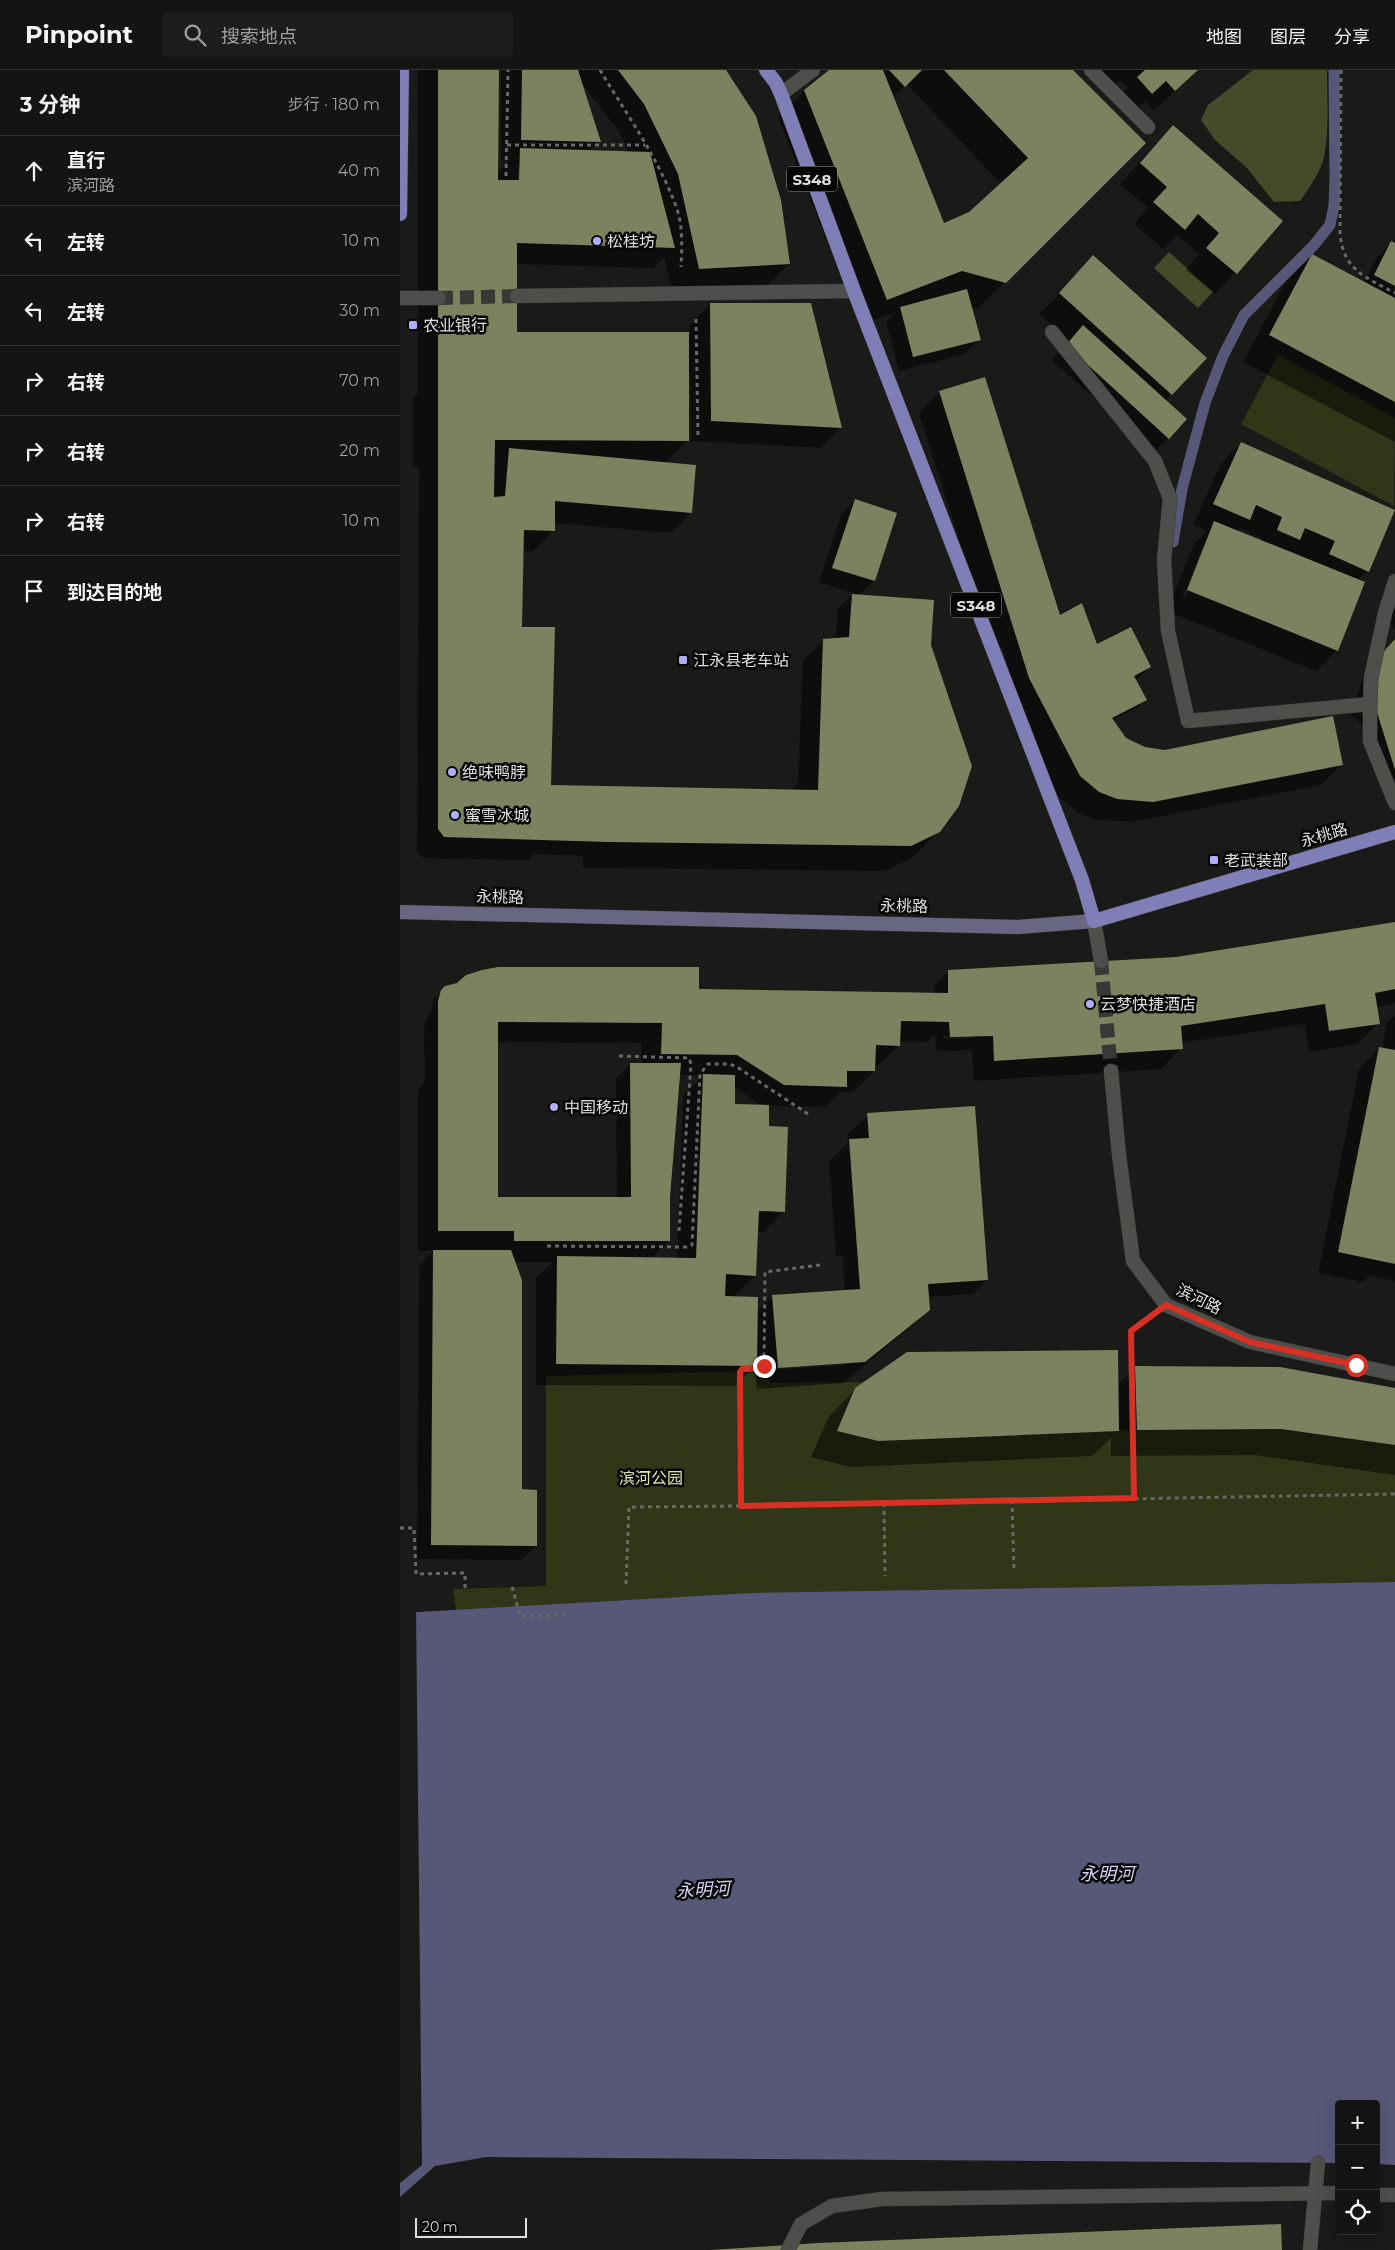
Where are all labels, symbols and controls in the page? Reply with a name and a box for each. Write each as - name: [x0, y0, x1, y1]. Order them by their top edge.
- search box: [163, 12, 513, 57]
- text: Pinpoint: [25, 20, 133, 49]
- icon: search: [181, 21, 209, 49]
- text: 搜索地点: [221, 25, 297, 48]
- text: 地图: [1206, 26, 1242, 48]
- text: 图层: [1270, 26, 1306, 48]
- text: 分享: [1334, 26, 1370, 48]
- text: 3 分钟: [20, 92, 80, 117]
- text: 步行 · 180 m: [288, 95, 380, 114]
- text: 直行: [67, 149, 105, 172]
- icon: ahead: [20, 157, 48, 185]
- text: 40 m: [338, 161, 380, 180]
- road number: S348: [787, 166, 837, 192]
- text: 滨河路: [67, 176, 115, 195]
- icon: left: [20, 227, 48, 255]
- text: 左转: [67, 231, 105, 254]
- text: 10 m: [342, 231, 380, 250]
- place label: 松桂坊: [607, 232, 655, 251]
- marker: 松桂坊: [591, 235, 603, 247]
- icon: left: [20, 297, 48, 325]
- text: 左转: [67, 301, 105, 324]
- text: 30 m: [339, 301, 380, 320]
- place label: 农业银行: [423, 316, 487, 335]
- marker: 农业银行: [407, 319, 419, 331]
- icon: right: [20, 367, 48, 395]
- text: 右转: [67, 371, 105, 394]
- text: 70 m: [339, 371, 380, 390]
- icon: right: [20, 437, 48, 465]
- text: 右转: [67, 441, 105, 464]
- text: 20 m: [339, 441, 380, 460]
- icon: right: [20, 507, 48, 535]
- text: 右转: [67, 511, 105, 534]
- text: 10 m: [342, 511, 380, 530]
- icon: arrive: [20, 577, 48, 605]
- text: 到达目的地: [67, 581, 162, 604]
- road number: S348: [951, 592, 1001, 618]
- place label: 江永县老车站: [693, 651, 789, 670]
- marker: 江永县老车站: [677, 654, 689, 666]
- place label: 绝味鸭脖: [462, 763, 526, 782]
- marker: 绝味鸭脖: [446, 766, 458, 778]
- place label: 蜜雪冰城: [465, 806, 529, 825]
- marker: 蜜雪冰城: [449, 809, 461, 821]
- street label: 永桃路: [1298, 819, 1350, 851]
- place label: 老武装部: [1224, 851, 1288, 870]
- marker: 老武装部: [1208, 854, 1220, 866]
- street label: 永桃路: [476, 887, 524, 907]
- street label: 永桃路: [880, 896, 928, 916]
- place label: 云梦快捷酒店: [1100, 995, 1196, 1014]
- marker: 云梦快捷酒店: [1084, 998, 1096, 1010]
- place label: 中国移动: [564, 1098, 628, 1117]
- marker: 中国移动: [548, 1101, 560, 1113]
- street label: 滨河路: [1173, 1280, 1225, 1318]
- route start: [1345, 1354, 1368, 1377]
- route end: [753, 1355, 776, 1378]
- park label: 滨河公园: [619, 1469, 683, 1488]
- water label: 永明河: [1080, 1863, 1137, 1885]
- water label: 永明河: [675, 1877, 734, 1902]
- map controls: [1335, 2100, 1380, 2235]
- button: +: [1335, 2100, 1380, 2145]
- button: −: [1335, 2145, 1380, 2190]
- button: locate: [1335, 2190, 1380, 2235]
- scale bar: [415, 2215, 528, 2238]
- text: 20 m: [422, 2218, 458, 2236]

